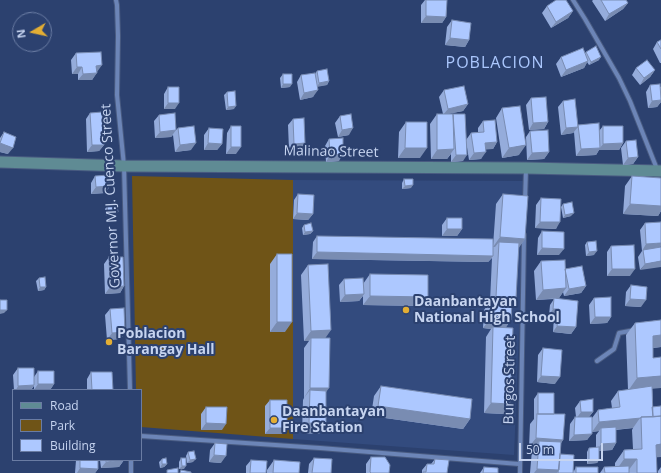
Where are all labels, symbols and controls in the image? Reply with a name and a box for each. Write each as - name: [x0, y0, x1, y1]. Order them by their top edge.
- north arrow: [12, 12, 52, 52]
- text: N: [13, 28, 29, 39]
- district label: POBLACION: [446, 53, 544, 73]
- street label: Governor M.J. Cuenco Street: [98, 103, 124, 289]
- street label: Malinao Street: [283, 143, 379, 161]
- place label: Daanbantayan National High School: [414, 294, 560, 326]
- marker: Daanbantayan National High School: [401, 305, 411, 315]
- place label: Poblacion Barangay Hall: [117, 326, 215, 358]
- street label: Burgos Street: [501, 335, 519, 425]
- marker: Poblacion Barangay Hall: [104, 337, 114, 347]
- legend: [12, 389, 142, 461]
- text: Road: [50, 397, 79, 414]
- place label: Daanbantayan Fire Station: [282, 404, 385, 436]
- marker: Daanbantayan Fire Station: [269, 415, 279, 425]
- text: Park: [50, 417, 75, 434]
- scale bar: [521, 435, 605, 461]
- text: Building: [50, 437, 95, 454]
- text: 50 m: [526, 441, 554, 458]

